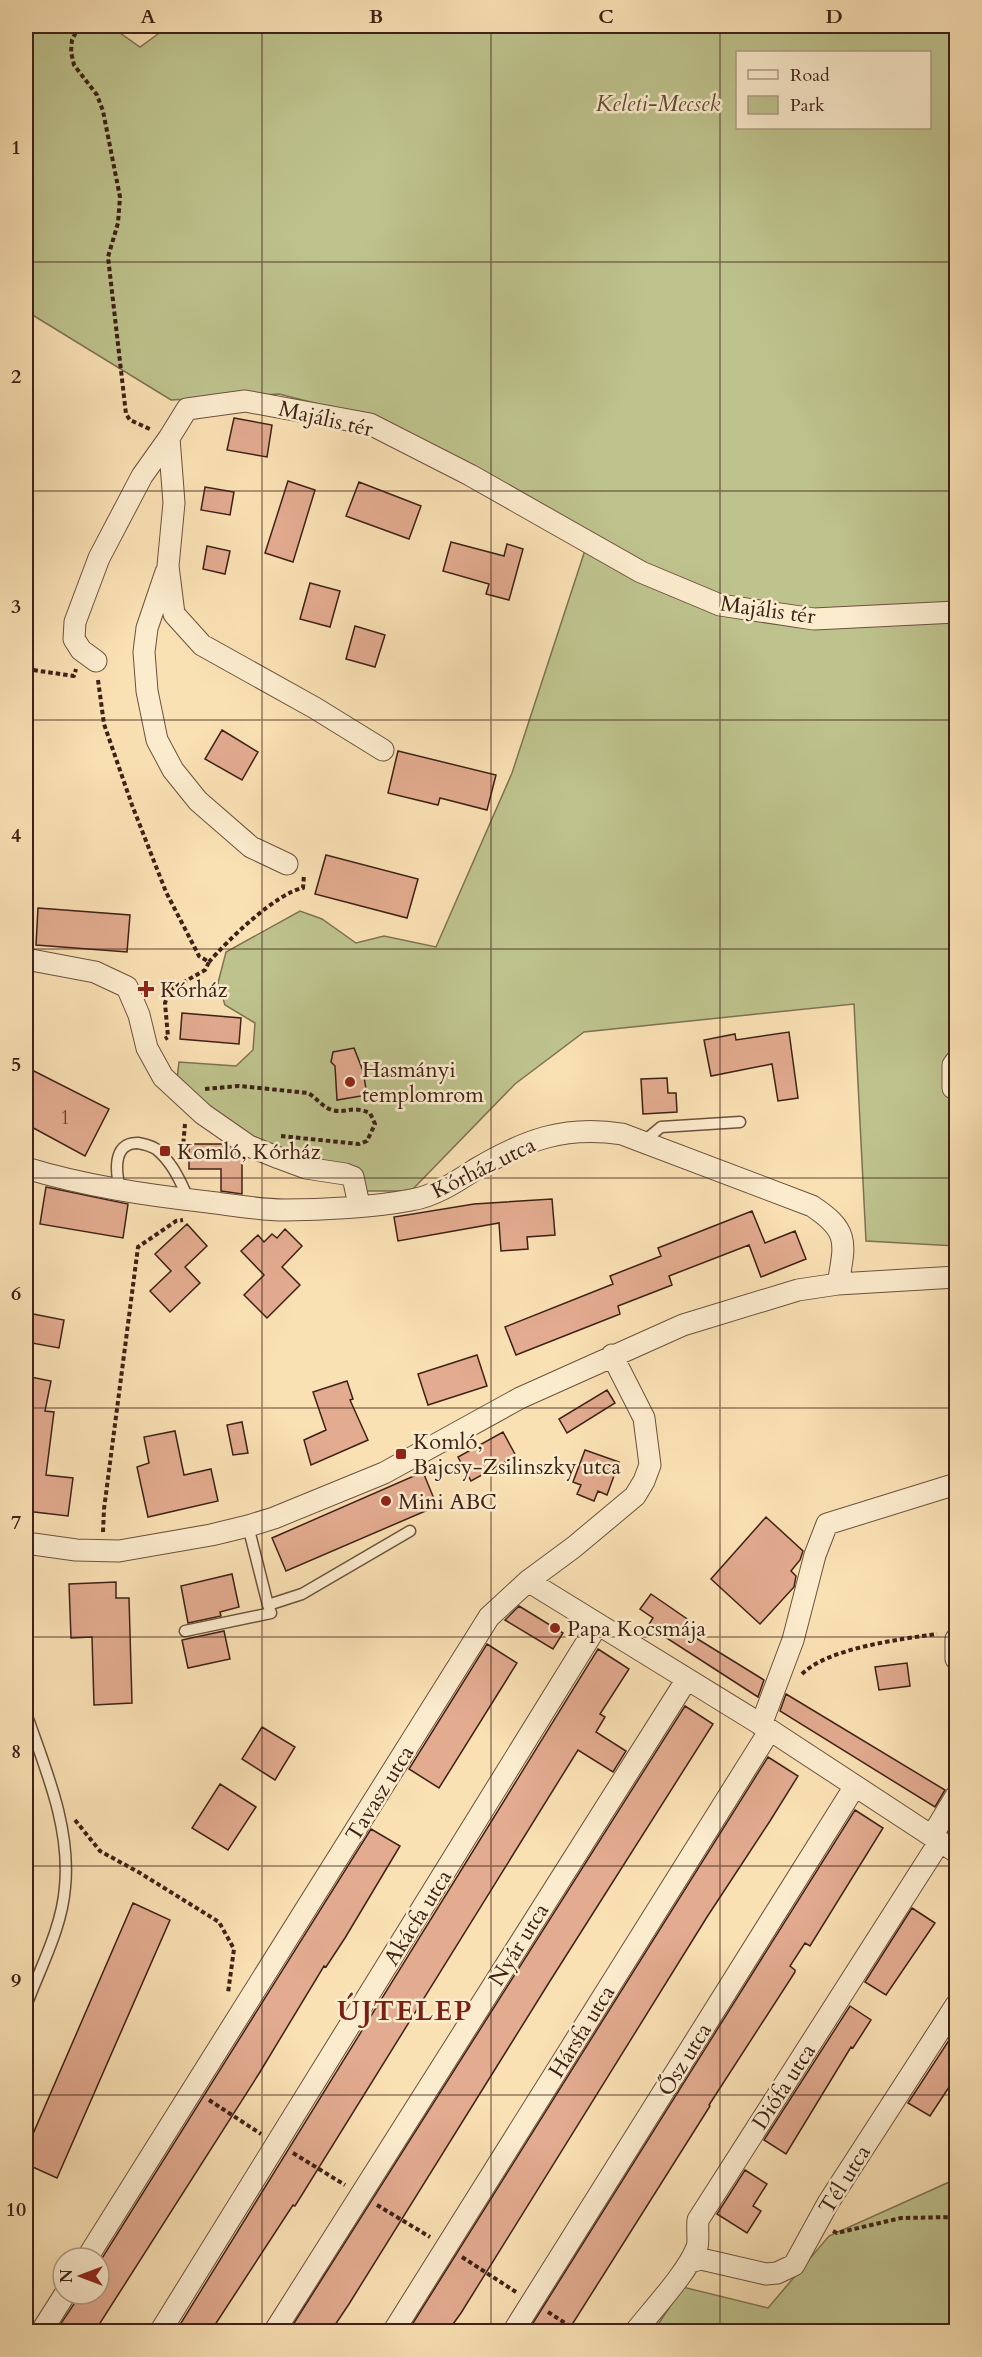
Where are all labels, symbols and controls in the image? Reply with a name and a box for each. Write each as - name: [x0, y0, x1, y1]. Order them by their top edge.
- text: A: [140, 3, 156, 30]
- text: B: [369, 3, 383, 30]
- text: C: [598, 3, 614, 30]
- text: D: [825, 3, 843, 30]
- legend: [736, 51, 931, 129]
- text: Road: [790, 63, 830, 88]
- park label: Keleti-Mecsek: [596, 89, 720, 119]
- text: Park: [790, 93, 825, 118]
- text: 1: [11, 134, 21, 161]
- text: 2: [11, 363, 21, 390]
- street label: Majális tér: [276, 394, 377, 445]
- street label: Majális tér: [718, 588, 818, 632]
- text: 3: [11, 593, 21, 620]
- text: 4: [11, 822, 21, 849]
- place label: Kórház: [160, 975, 228, 1005]
- marker: Kórház: [137, 980, 155, 998]
- text: 5: [11, 1051, 21, 1078]
- place label: Hasmányi templomrom: [362, 1055, 484, 1110]
- marker: Hasmányi templomrom: [343, 1075, 357, 1089]
- house number: 1: [60, 1104, 70, 1131]
- street label: Kórház utca: [426, 1130, 541, 1206]
- place label: Komló, Kórház: [177, 1137, 321, 1167]
- marker: Komló, Kórház: [158, 1144, 172, 1158]
- text: 6: [11, 1280, 21, 1307]
- place label: Komló, Bajcsy-Zsilinszky utca: [413, 1427, 622, 1482]
- marker: Komló, Bajcsy-Zsilinszky utca: [394, 1447, 408, 1461]
- place label: Mini ABC: [398, 1487, 497, 1517]
- marker: Mini ABC: [379, 1494, 393, 1508]
- text: 7: [11, 1509, 21, 1536]
- place label: Papa Kocsmája: [567, 1614, 707, 1644]
- marker: Papa Kocsmája: [548, 1621, 562, 1635]
- text: 8: [11, 1738, 21, 1765]
- street label: Tavasz utca: [339, 1739, 421, 1847]
- street label: Akácfa utca: [377, 1864, 459, 1971]
- street label: Nyár utca: [482, 1897, 556, 1992]
- text: 9: [11, 1967, 21, 1994]
- street label: Hársfa utca: [542, 1979, 622, 2084]
- district label: ÚJTELEP: [337, 1992, 473, 2030]
- street label: Ősz utca: [651, 2017, 719, 2102]
- street label: Diófa utca: [745, 2037, 823, 2135]
- street label: Tél utca: [812, 2139, 878, 2220]
- text: 10: [6, 2196, 26, 2223]
- north arrow: [51, 2246, 111, 2306]
- text: N: [56, 2269, 78, 2283]

